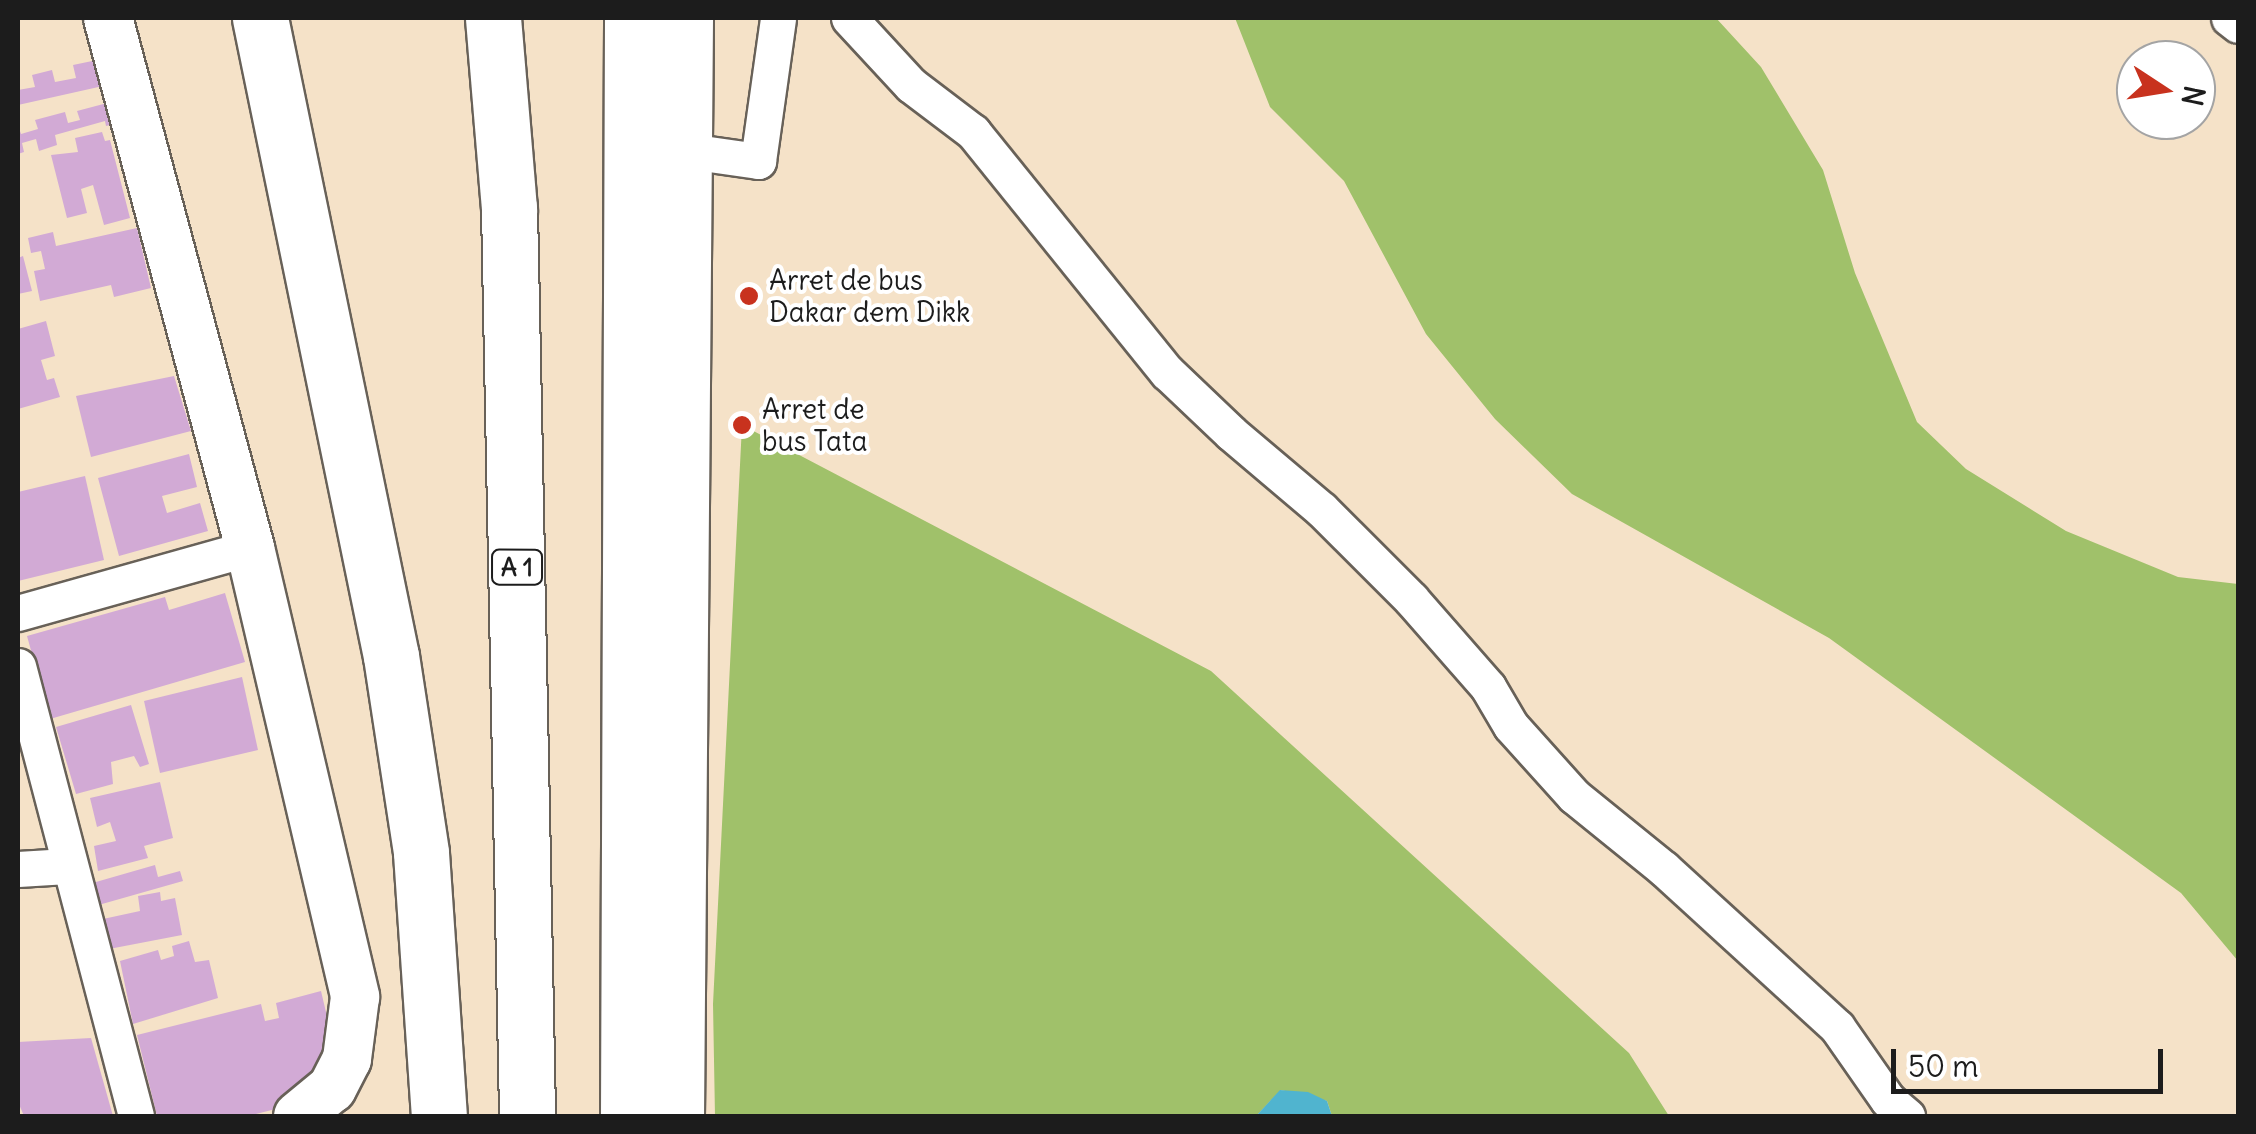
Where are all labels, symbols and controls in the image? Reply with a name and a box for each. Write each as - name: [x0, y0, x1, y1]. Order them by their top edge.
- north arrow: [2116, 40, 2216, 140]
- text: N: [2174, 83, 2213, 109]
- place label: Arret de bus Dakar dem Dikk: [769, 263, 970, 329]
- marker: Arret de bus Dakar dem Dikk: [738, 285, 760, 307]
- place label: Arret de bus Tata: [762, 392, 867, 458]
- marker: Arret de bus Tata: [731, 414, 753, 436]
- road number: A 1: [490, 547, 544, 587]
- scale bar: [1896, 1029, 2168, 1091]
- text: 50 m: [1908, 1047, 1978, 1085]

